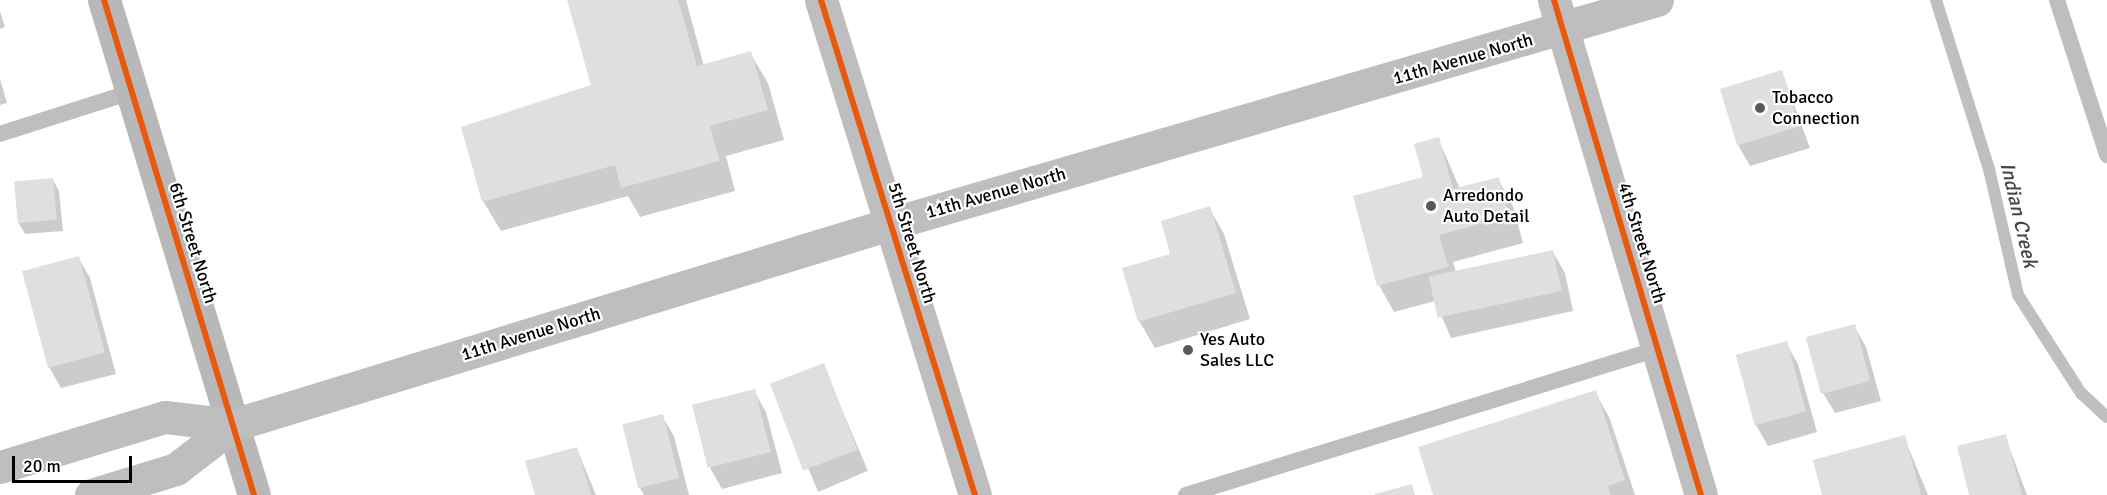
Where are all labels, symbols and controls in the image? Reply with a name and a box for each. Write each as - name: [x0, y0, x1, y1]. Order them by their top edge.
- street label: 11th Avenue North: [1391, 29, 1535, 89]
- place label: Tobacco Connection: [1772, 87, 1860, 130]
- marker: Tobacco Connection: [1753, 101, 1767, 115]
- water label: Indian Creek: [1995, 160, 2043, 270]
- street label: 11th Avenue North: [924, 163, 1068, 223]
- street label: 6th Street North: [164, 180, 222, 306]
- street label: 5th Street North: [883, 180, 941, 306]
- street label: 4th Street North: [1613, 180, 1671, 306]
- place label: Arredondo Auto Detail: [1443, 185, 1529, 228]
- marker: Arredondo Auto Detail: [1424, 199, 1438, 213]
- street label: 11th Avenue North: [459, 303, 603, 365]
- place label: Yes Auto Sales LLC: [1200, 329, 1274, 372]
- marker: Yes Auto Sales LLC: [1181, 343, 1195, 357]
- scale bar: [15, 444, 135, 482]
- text: 20 m: [23, 455, 61, 477]

